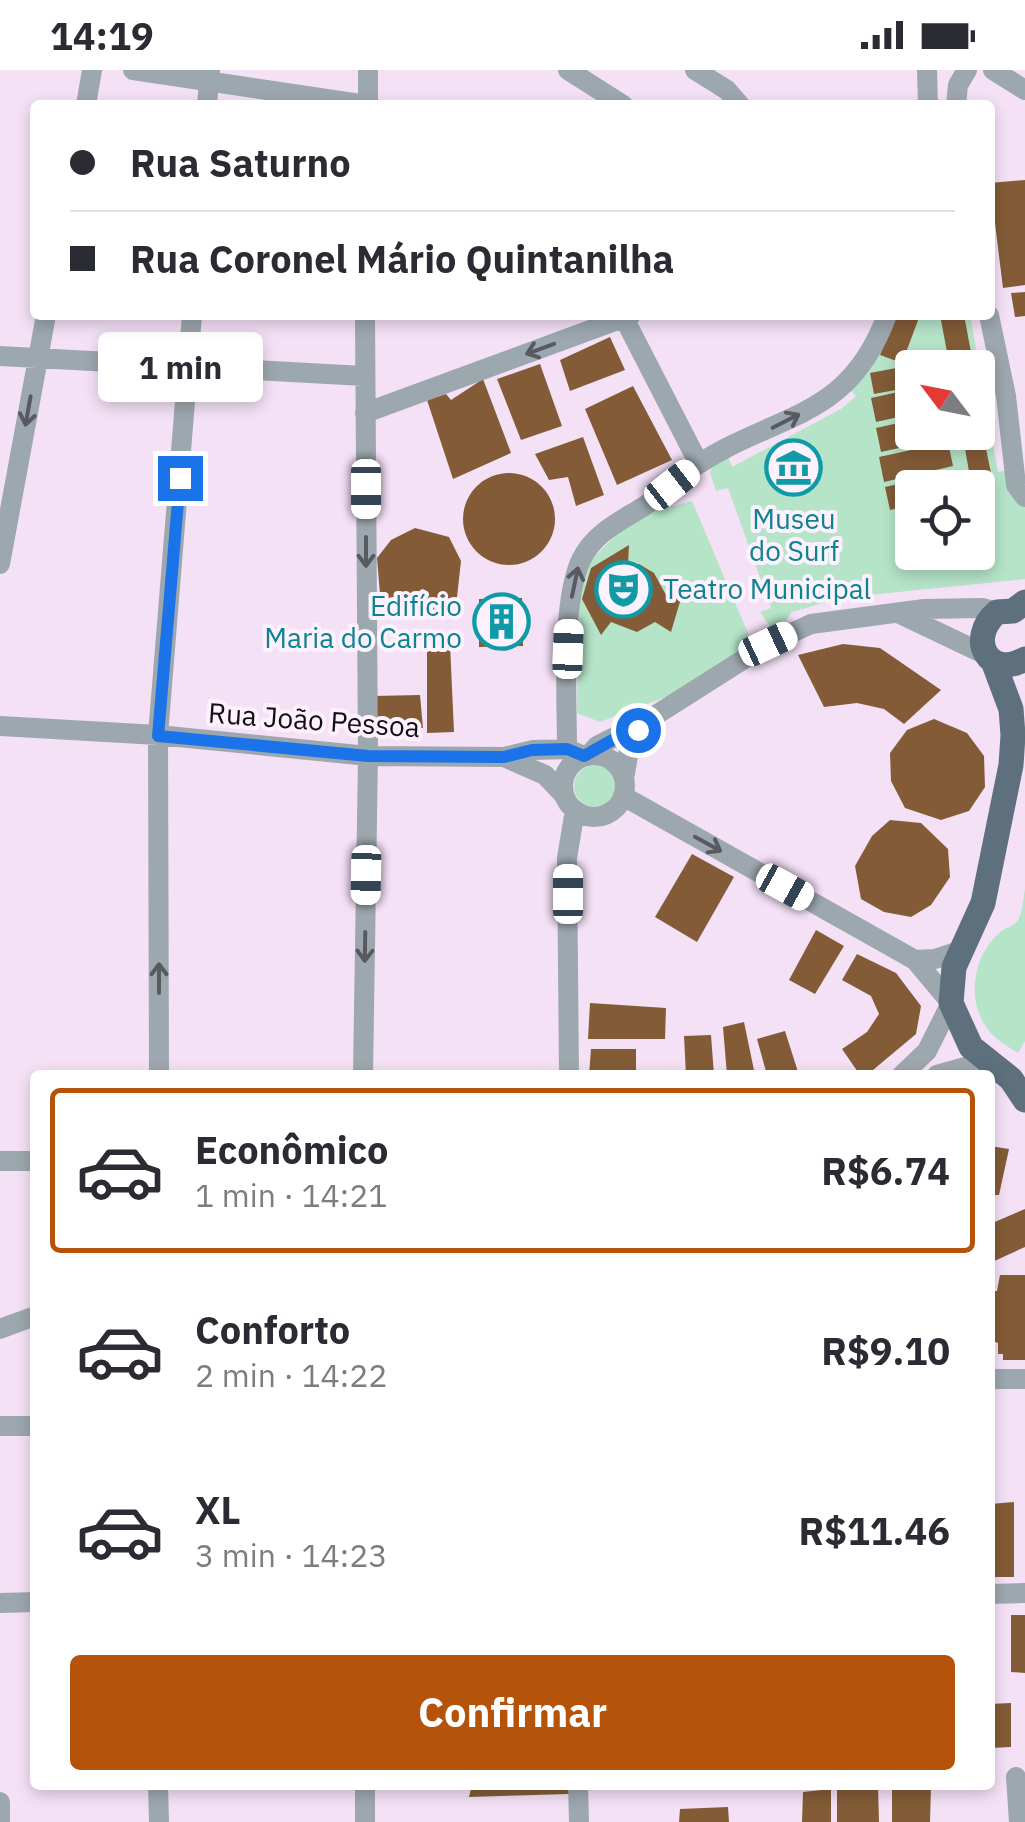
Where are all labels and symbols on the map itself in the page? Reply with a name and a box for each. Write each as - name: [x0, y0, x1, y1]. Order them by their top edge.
- callout: 1 min: [98, 333, 262, 403]
- one-way arrow: [525, 341, 556, 359]
- north arrow: [895, 350, 995, 450]
- one-way arrow: [18, 394, 37, 427]
- one-way arrow: [771, 411, 801, 430]
- museum icon: Museu do Surf: [764, 438, 824, 498]
- car: [639, 455, 705, 515]
- route end: [158, 456, 203, 501]
- car: [351, 459, 381, 519]
- place label: Museu do Surf: [749, 500, 839, 569]
- one-way arrow: [356, 536, 376, 568]
- theatre icon: Teatro Municipal: [594, 559, 654, 619]
- one-way arrow: [567, 567, 586, 599]
- place label: Teatro Municipal: [663, 570, 871, 607]
- place label: Edifício Maria do Carmo: [264, 587, 462, 656]
- building icon: Edifício Maria do Carmo: [471, 592, 531, 652]
- car: [552, 618, 584, 680]
- car: [734, 618, 802, 670]
- street label: Rua João Pessoa: [207, 694, 421, 745]
- route start: [616, 708, 661, 753]
- one-way arrow: [693, 834, 722, 854]
- car: [350, 845, 382, 905]
- car: [751, 859, 819, 915]
- car: [553, 864, 583, 924]
- one-way arrow: [356, 930, 374, 963]
- one-way arrow: [150, 962, 168, 994]

